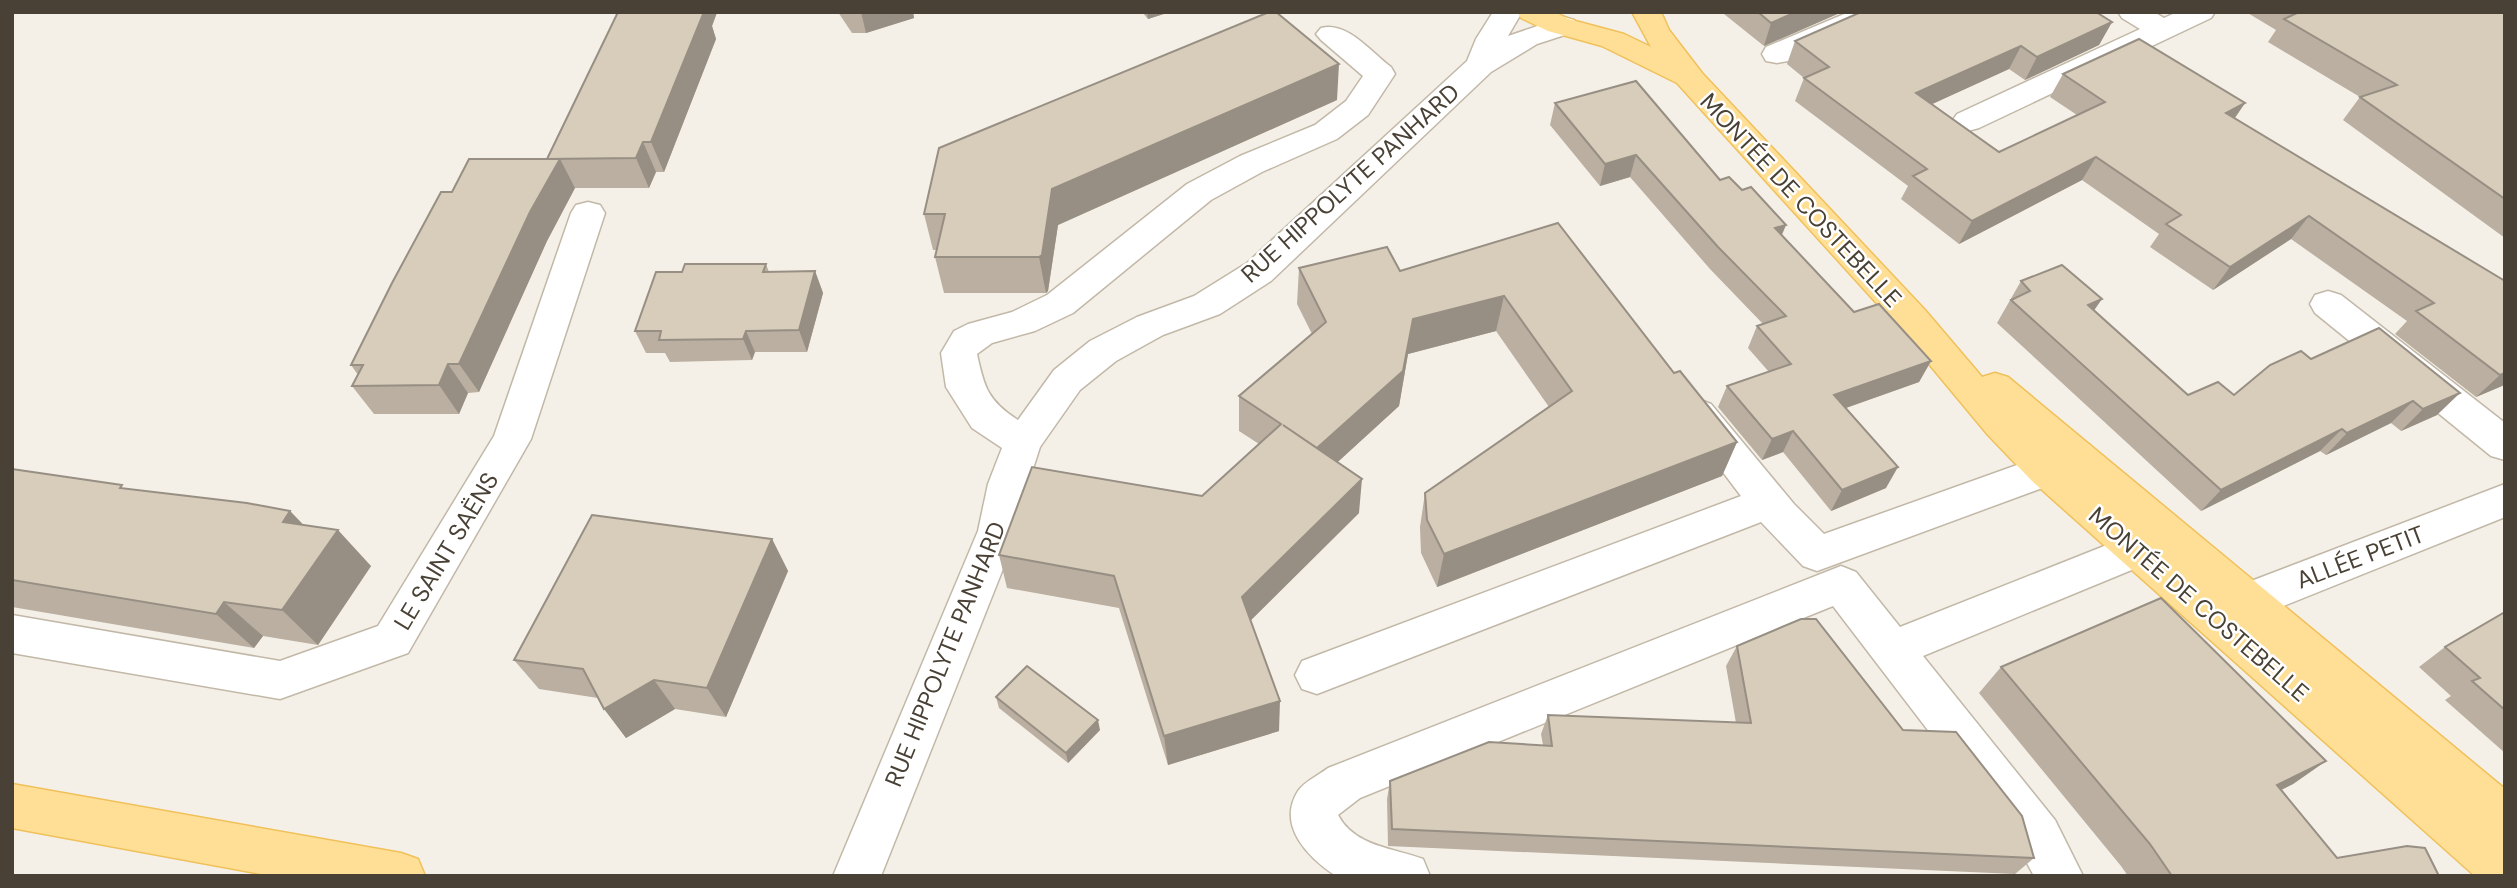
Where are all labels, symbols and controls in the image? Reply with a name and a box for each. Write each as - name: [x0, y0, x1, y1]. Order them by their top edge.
- street label: RUE HIPPOLYTE PANHARD: [1234, 77, 1466, 289]
- street label: MONTÉE DE COSTEBELLE: [1694, 86, 1908, 314]
- street label: LE SAINT SAËNS: [387, 467, 505, 635]
- street label: MONTÉE DE COSTEBELLE: [2082, 500, 2316, 708]
- street label: RUE HIPPOLYTE PANHARD: [878, 517, 1012, 791]
- street label: ALLÉE PETIT: [2292, 518, 2428, 596]

